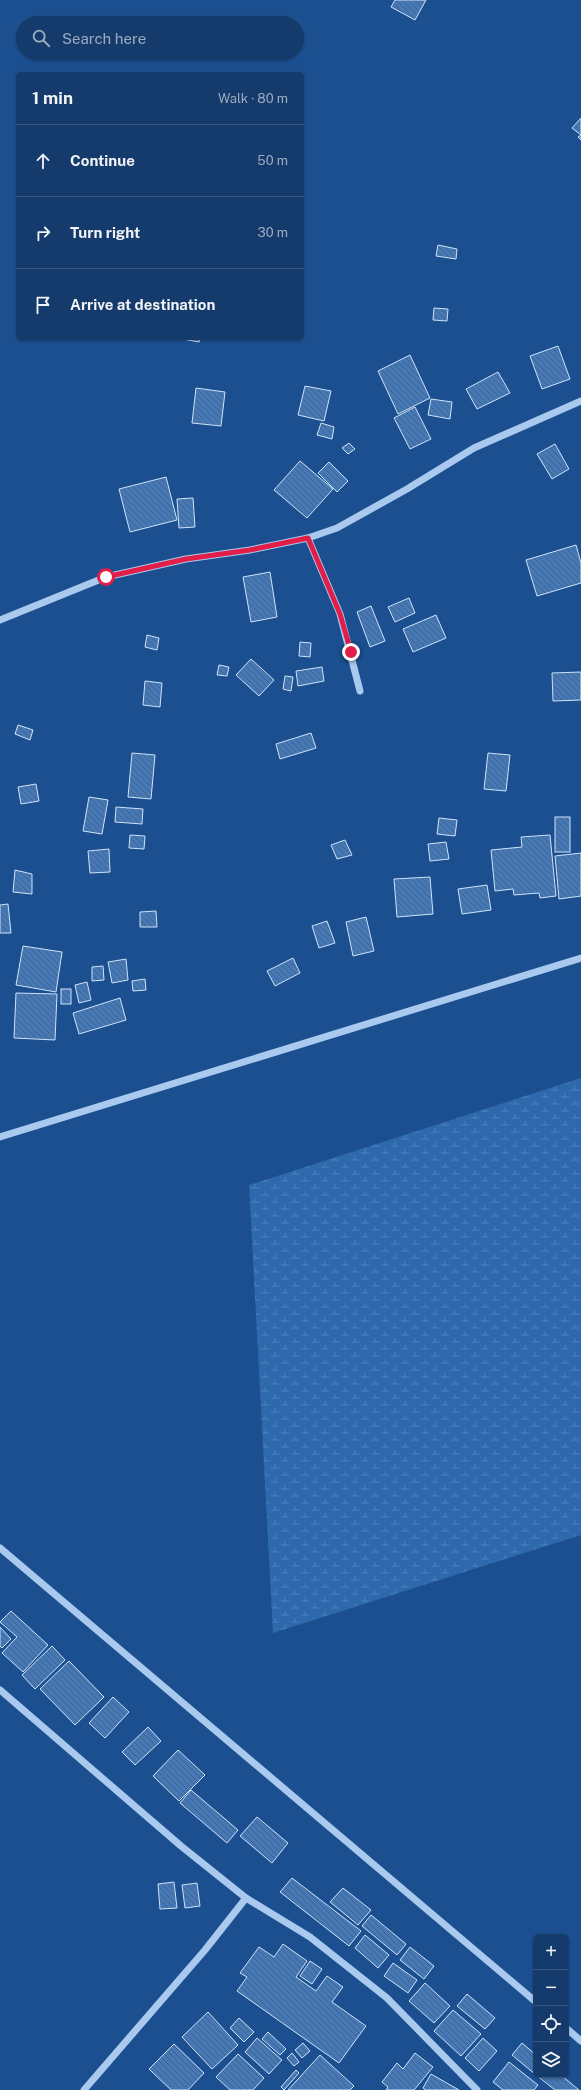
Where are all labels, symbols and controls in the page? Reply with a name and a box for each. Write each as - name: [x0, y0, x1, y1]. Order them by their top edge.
- search box: [16, 16, 304, 60]
- icon: search: [30, 27, 52, 49]
- text: Search here: [62, 30, 146, 47]
- text: 1 min: [32, 88, 73, 108]
- text: Walk · 80 m: [218, 91, 288, 106]
- icon: ahead: [32, 150, 54, 172]
- text: Continue: [70, 152, 135, 169]
- text: 50 m: [257, 153, 288, 168]
- icon: right: [32, 222, 54, 244]
- text: Turn right: [70, 224, 140, 241]
- text: 30 m: [258, 225, 288, 240]
- icon: arrive: [32, 294, 54, 316]
- text: Arrive at destination: [70, 296, 215, 313]
- route start: [97, 568, 115, 586]
- route end: [342, 643, 360, 661]
- map controls: [533, 1934, 569, 2078]
- button: +: [533, 1934, 569, 1970]
- button: −: [533, 1970, 569, 2006]
- button: locate: [533, 2006, 569, 2042]
- button: layers: [533, 2042, 569, 2078]

